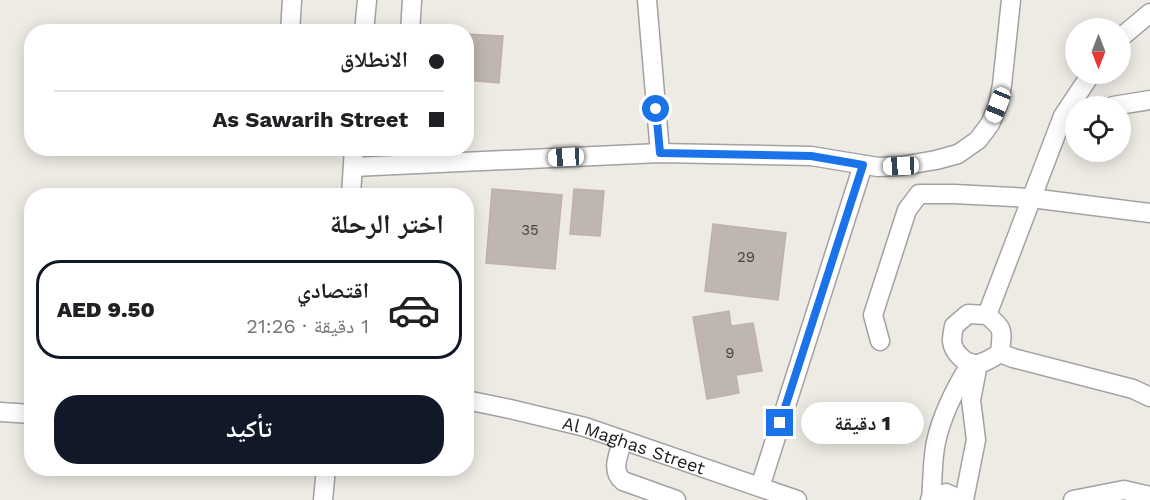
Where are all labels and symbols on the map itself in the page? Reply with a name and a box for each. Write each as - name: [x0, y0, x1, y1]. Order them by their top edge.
- north arrow: [1065, 18, 1131, 84]
- car: [983, 85, 1013, 125]
- route start: [642, 95, 669, 122]
- car: [548, 147, 584, 167]
- car: [883, 156, 919, 176]
- house number: 35: [521, 221, 539, 239]
- house number: 29: [737, 248, 755, 266]
- house number: 9: [725, 344, 735, 362]
- callout: 1 دقيقة: [801, 402, 924, 444]
- route end: [766, 409, 793, 436]
- street label: Al Maghas Street: [561, 412, 709, 478]

